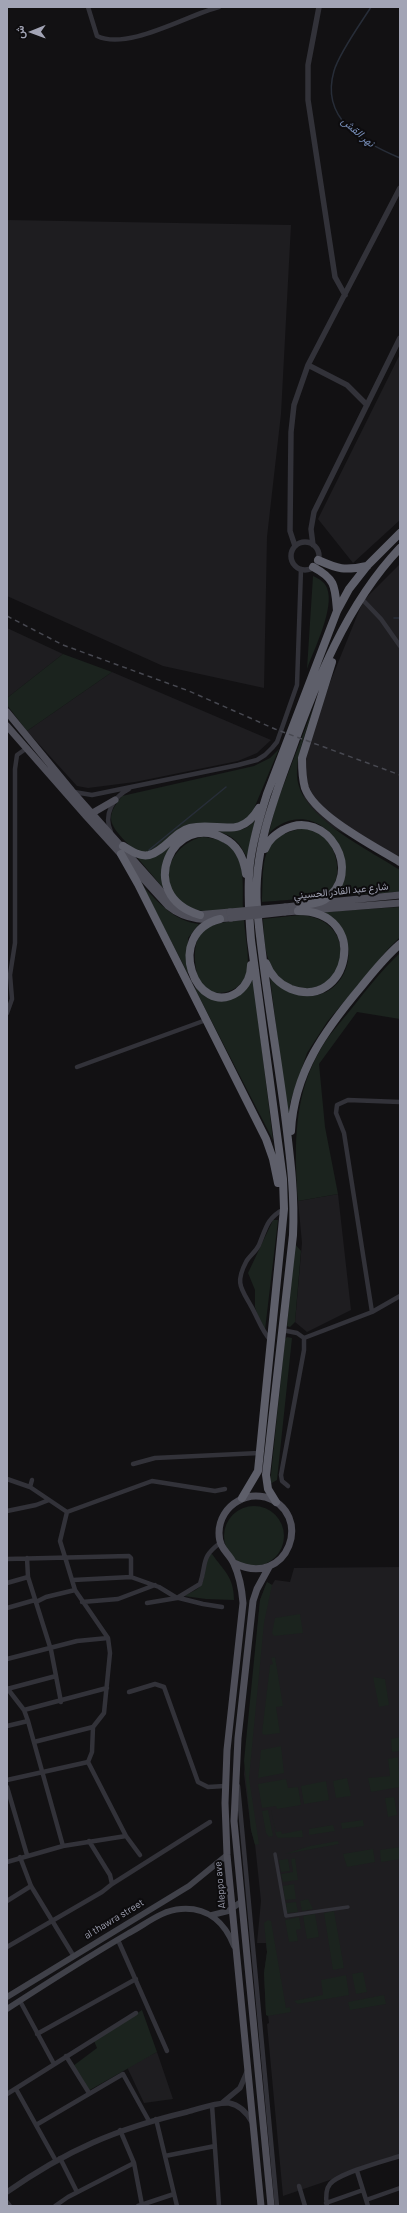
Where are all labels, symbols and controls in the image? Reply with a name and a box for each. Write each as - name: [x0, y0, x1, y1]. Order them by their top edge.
- north arrow: [12, 12, 52, 52]
- text: ش: [13, 25, 26, 39]
- water label: نهر القش: [339, 114, 377, 150]
- street label: شارع عبد القادر الحسيني: [293, 880, 389, 902]
- street label: Aleppo ave: [212, 1861, 228, 1909]
- street label: al thawra street: [82, 1896, 146, 1942]

